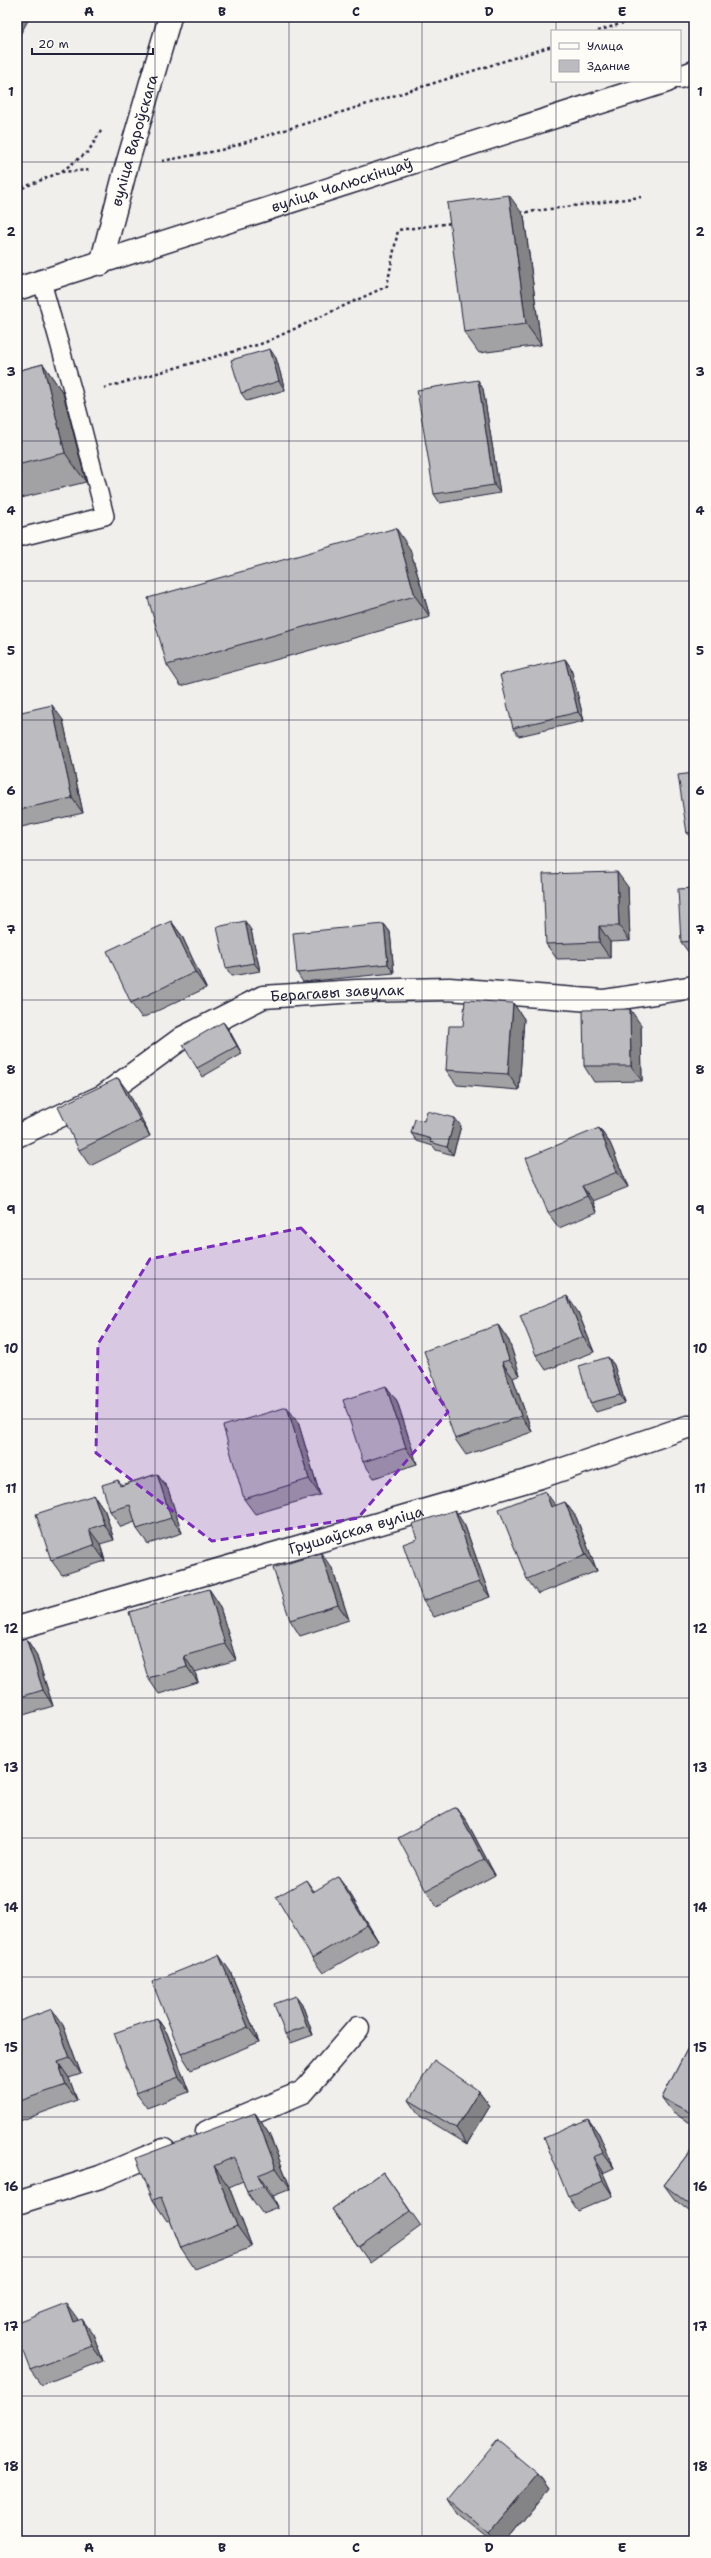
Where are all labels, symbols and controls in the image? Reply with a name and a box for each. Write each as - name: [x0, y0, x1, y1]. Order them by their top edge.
- text: A: [84, 3, 94, 20]
- text: B: [218, 3, 226, 20]
- text: C: [352, 3, 360, 20]
- text: D: [484, 3, 494, 20]
- text: E: [618, 3, 627, 20]
- scale bar: [32, 30, 153, 56]
- legend: [551, 30, 681, 82]
- text: 20 m: [38, 36, 69, 52]
- text: Улица: [587, 38, 624, 54]
- text: Здание: [587, 58, 631, 74]
- street label: вуліца Вароўскага: [106, 72, 163, 209]
- text: 1: [8, 83, 14, 100]
- text: 1: [697, 83, 703, 100]
- street label: вуліца Чалюскінцаў: [269, 153, 415, 217]
- text: 2: [6, 223, 16, 240]
- text: 2: [695, 223, 705, 240]
- text: 3: [6, 363, 16, 380]
- text: 3: [695, 363, 705, 380]
- text: 4: [6, 502, 16, 519]
- text: 4: [695, 502, 705, 519]
- text: 5: [7, 642, 15, 659]
- text: 5: [696, 642, 704, 659]
- text: 6: [6, 782, 16, 799]
- text: 6: [695, 782, 705, 799]
- text: 7: [6, 921, 16, 938]
- text: 7: [695, 921, 705, 938]
- street label: Берагавы завулак: [270, 980, 405, 1007]
- text: 8: [6, 1061, 16, 1078]
- text: 8: [695, 1061, 705, 1078]
- text: 9: [6, 1201, 16, 1218]
- text: 9: [695, 1201, 705, 1218]
- text: 10: [4, 1340, 18, 1357]
- text: 10: [693, 1340, 707, 1357]
- text: 11: [5, 1480, 17, 1497]
- text: 11: [694, 1480, 706, 1497]
- street label: Грушаўская вуліца: [286, 1501, 427, 1559]
- text: 12: [4, 1620, 18, 1637]
- text: 12: [693, 1620, 707, 1637]
- text: 13: [4, 1759, 18, 1776]
- text: 13: [693, 1759, 707, 1776]
- text: 14: [4, 1899, 18, 1916]
- text: 14: [693, 1899, 707, 1916]
- text: 15: [4, 2039, 18, 2056]
- text: 15: [693, 2039, 707, 2056]
- text: 16: [4, 2178, 18, 2195]
- text: 16: [693, 2178, 707, 2195]
- text: 17: [4, 2318, 18, 2335]
- text: 17: [693, 2318, 707, 2335]
- text: 18: [4, 2458, 18, 2475]
- text: 18: [693, 2458, 707, 2475]
- text: A: [84, 2539, 94, 2556]
- text: B: [218, 2539, 226, 2556]
- text: C: [352, 2539, 360, 2556]
- text: D: [484, 2539, 494, 2556]
- text: E: [618, 2539, 627, 2556]

